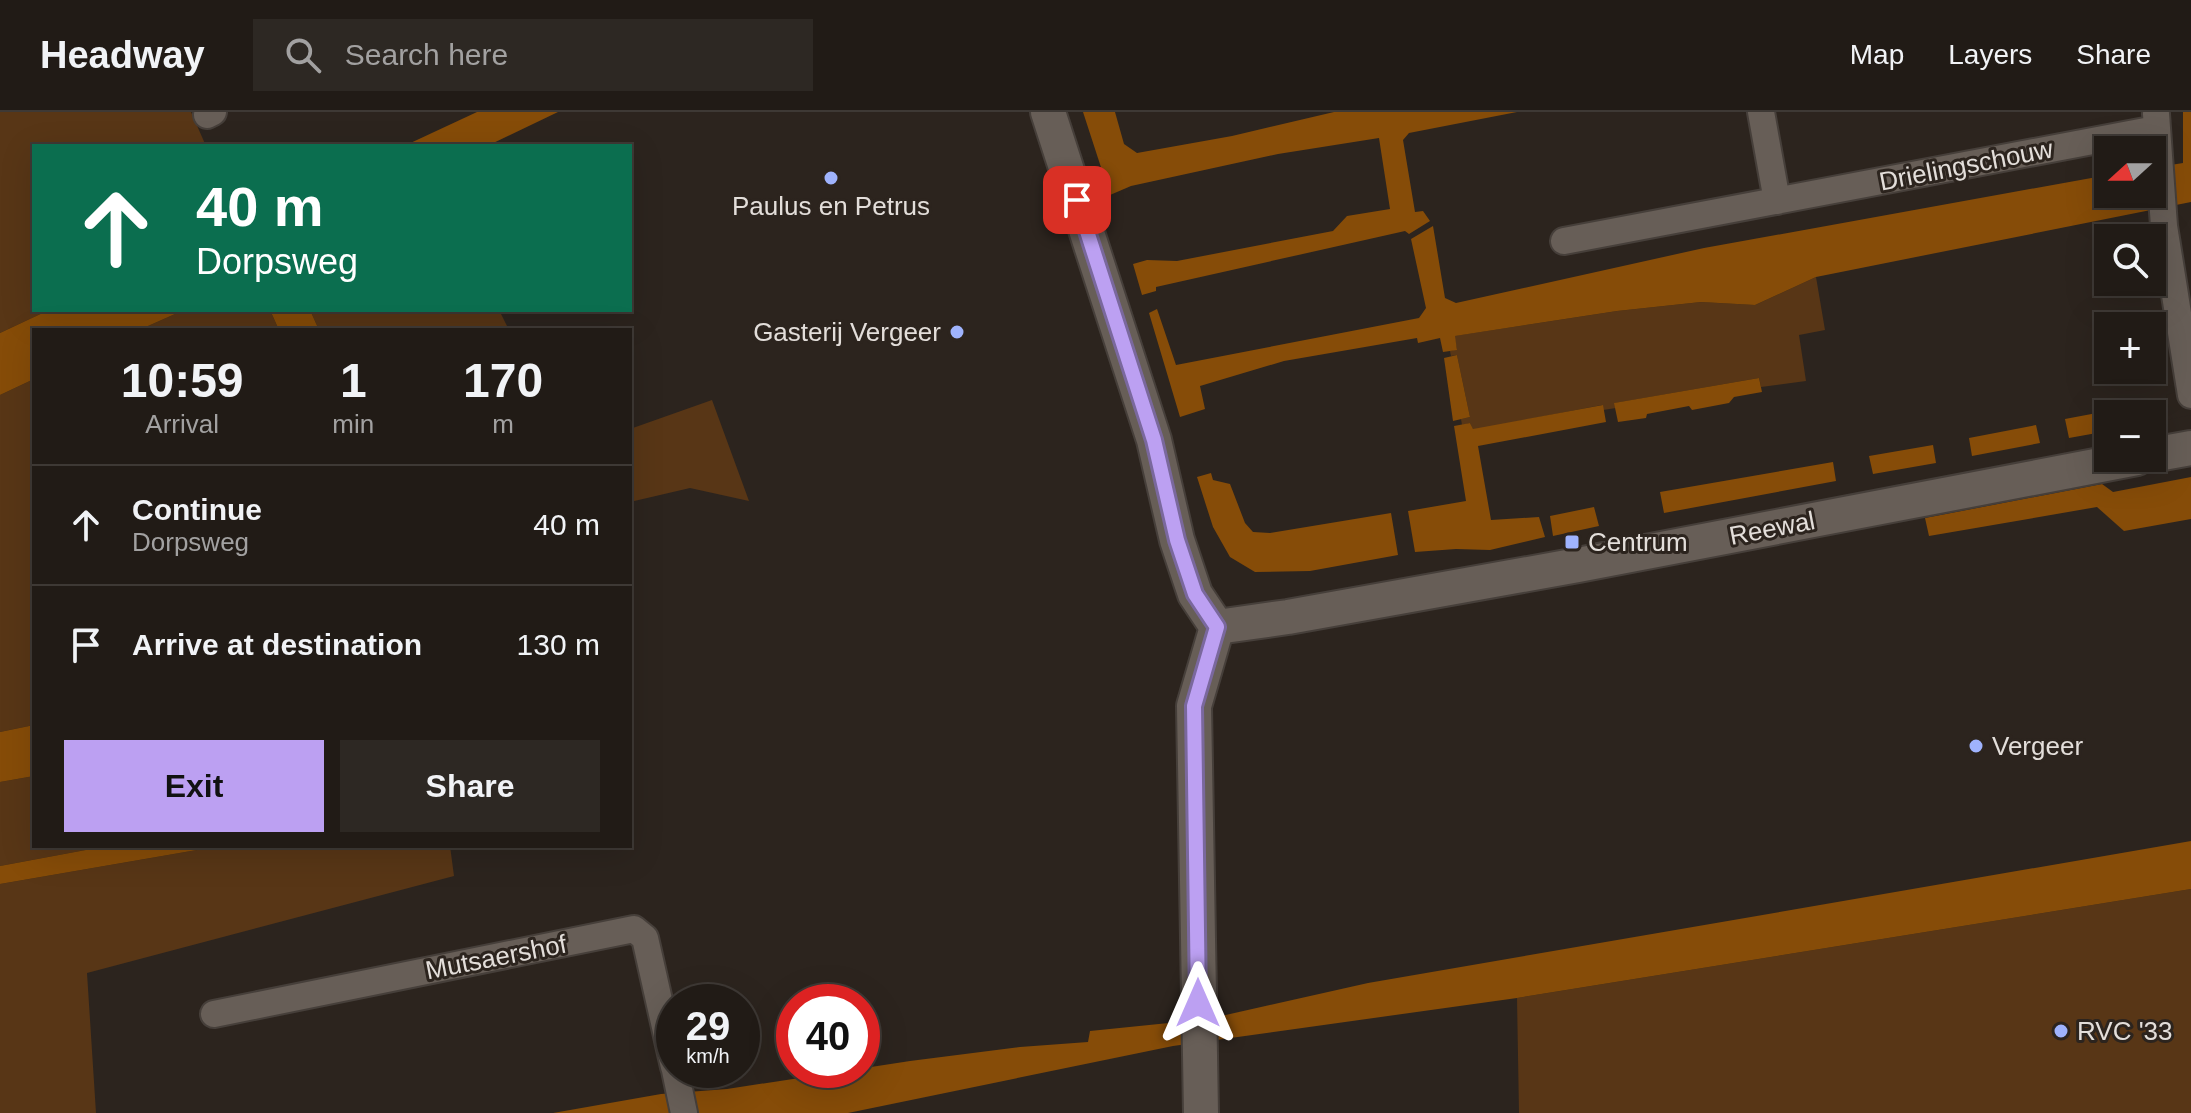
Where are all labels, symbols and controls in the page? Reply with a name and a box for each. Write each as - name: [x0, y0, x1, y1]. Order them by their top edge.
- search box: [253, 19, 813, 91]
- icon: search: [281, 33, 325, 77]
- text: Headway: [40, 34, 205, 76]
- text: Search here: [345, 38, 508, 71]
- text: Map: [1850, 39, 1904, 70]
- text: Layers: [1948, 39, 2032, 70]
- text: Share: [2076, 39, 2151, 70]
- street label: Drielingschouw: [1877, 133, 2056, 197]
- north arrow: [2094, 136, 2166, 208]
- map controls: [2094, 136, 2166, 472]
- pin: [1043, 166, 1111, 234]
- marker: Paulus en Petrus: [822, 169, 840, 187]
- text: 40 m: [196, 175, 324, 238]
- icon: ahead: [64, 176, 168, 280]
- icon: arrive: [1055, 178, 1099, 222]
- place label: Paulus en Petrus: [732, 191, 930, 221]
- button: search: [2094, 224, 2166, 296]
- text: Dorpsweg: [196, 241, 358, 282]
- button: +: [2094, 312, 2166, 384]
- place label: Gasterij Vergeer: [753, 317, 941, 347]
- marker: Gasterij Vergeer: [948, 323, 966, 341]
- text: 10:59: [121, 354, 244, 407]
- text: 1: [340, 354, 367, 407]
- text: 170: [463, 354, 543, 407]
- button: −: [2094, 400, 2166, 472]
- text: Arrival: [145, 409, 219, 439]
- text: min: [332, 409, 374, 439]
- text: m: [492, 409, 514, 439]
- text: Continue: [132, 493, 262, 526]
- icon: ahead: [64, 503, 108, 547]
- street label: Reewal: [1727, 505, 1817, 551]
- text: 40 m: [533, 508, 600, 541]
- text: Dorpsweg: [132, 527, 249, 557]
- place label: Centrum: [1588, 527, 1688, 557]
- marker: Centrum: [1563, 533, 1581, 551]
- icon: arrive: [64, 623, 108, 667]
- text: Arrive at destination: [132, 628, 422, 661]
- text: 130 m: [517, 628, 600, 661]
- place label: Vergeer: [1992, 731, 2083, 761]
- marker: Vergeer: [1967, 737, 1985, 755]
- button: Exit: [64, 740, 324, 832]
- button: Share: [340, 740, 600, 832]
- street label: Mutsaershof: [423, 928, 570, 985]
- position arrow: [1156, 961, 1240, 1045]
- speed limit sign: 40: [776, 984, 880, 1088]
- text: 29: [686, 1004, 730, 1048]
- place label: RVC '33: [2077, 1016, 2173, 1046]
- marker: RVC '33: [2052, 1022, 2070, 1040]
- text: km/h: [686, 1045, 730, 1067]

